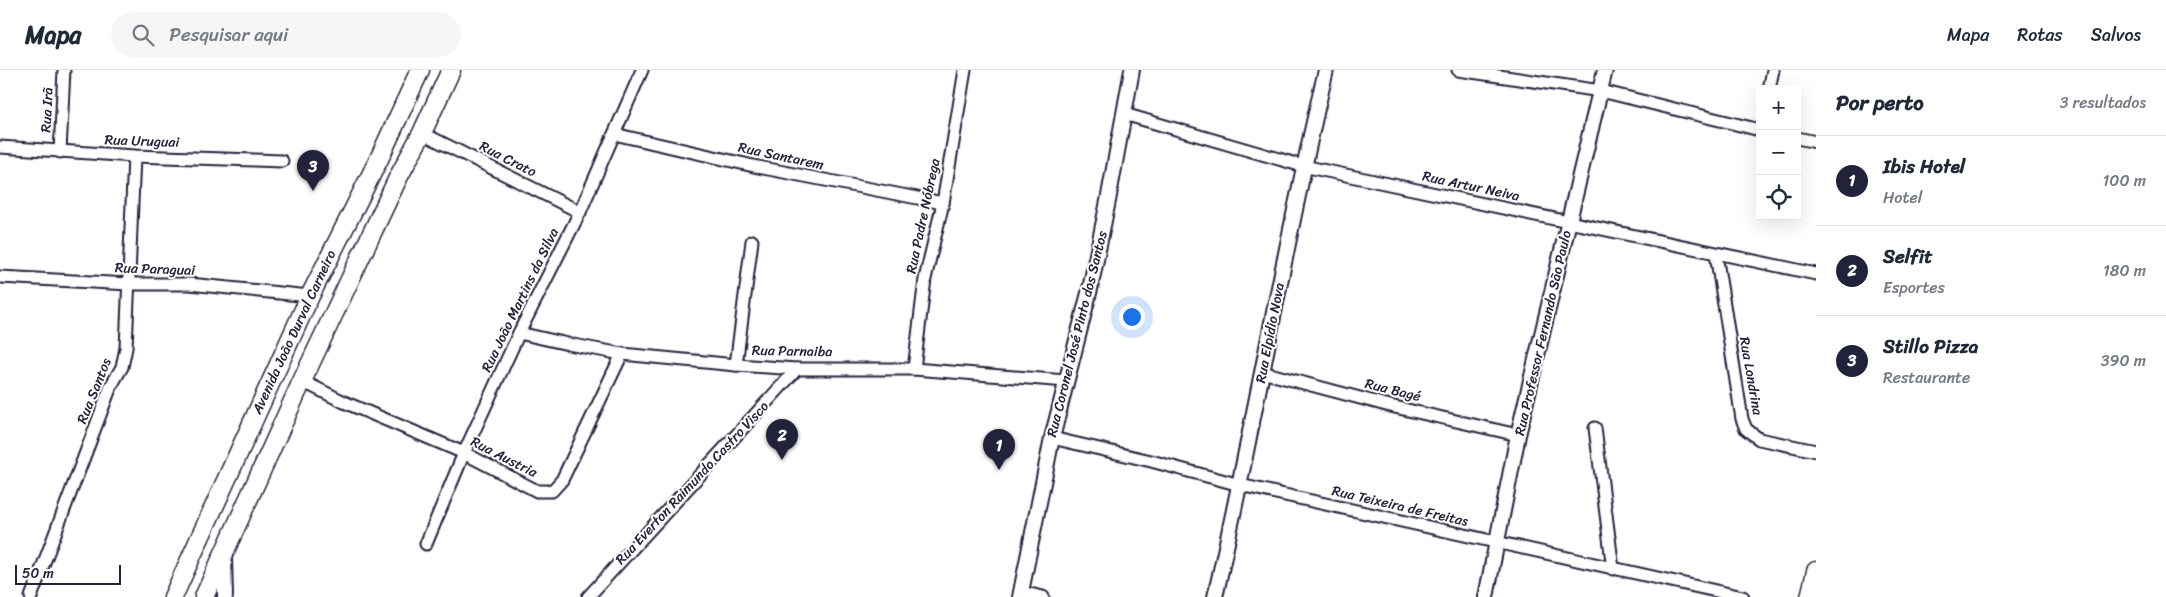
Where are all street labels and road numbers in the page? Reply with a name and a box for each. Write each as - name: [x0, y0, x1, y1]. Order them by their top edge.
- street label: Rua Irã: [33, 86, 61, 133]
- street label: Rua Uruguai: [104, 127, 181, 155]
- street label: Rua Crato: [475, 134, 541, 184]
- street label: Rua Santarem: [736, 135, 826, 177]
- street label: Rua Padre Nóbrega: [899, 156, 947, 276]
- street label: Rua Artur Neiva: [1420, 163, 1522, 209]
- street label: Rua João Martins da Silva: [474, 224, 566, 376]
- street label: Rua Coronel José Pinto dos Santos: [1039, 228, 1115, 440]
- street label: Rua Professor Fernando São Paulo: [1507, 228, 1579, 438]
- street label: Avenida João Durval Carneiro: [244, 246, 343, 419]
- street label: Rua Paraguai: [115, 255, 197, 283]
- street label: Rua Elpídio Nova: [1248, 281, 1292, 385]
- street label: Rua Londrina: [1732, 335, 1770, 418]
- street label: Rua Parnaiba: [751, 338, 833, 364]
- street label: Rua Santos: [69, 354, 119, 428]
- street label: Rua Bagé: [1362, 371, 1424, 409]
- street label: Rua Everton Raimundo Castro Visco: [609, 395, 775, 571]
- street label: Rua Austria: [466, 429, 543, 485]
- street label: Rua Teixeira de Freitas: [1329, 478, 1471, 534]

